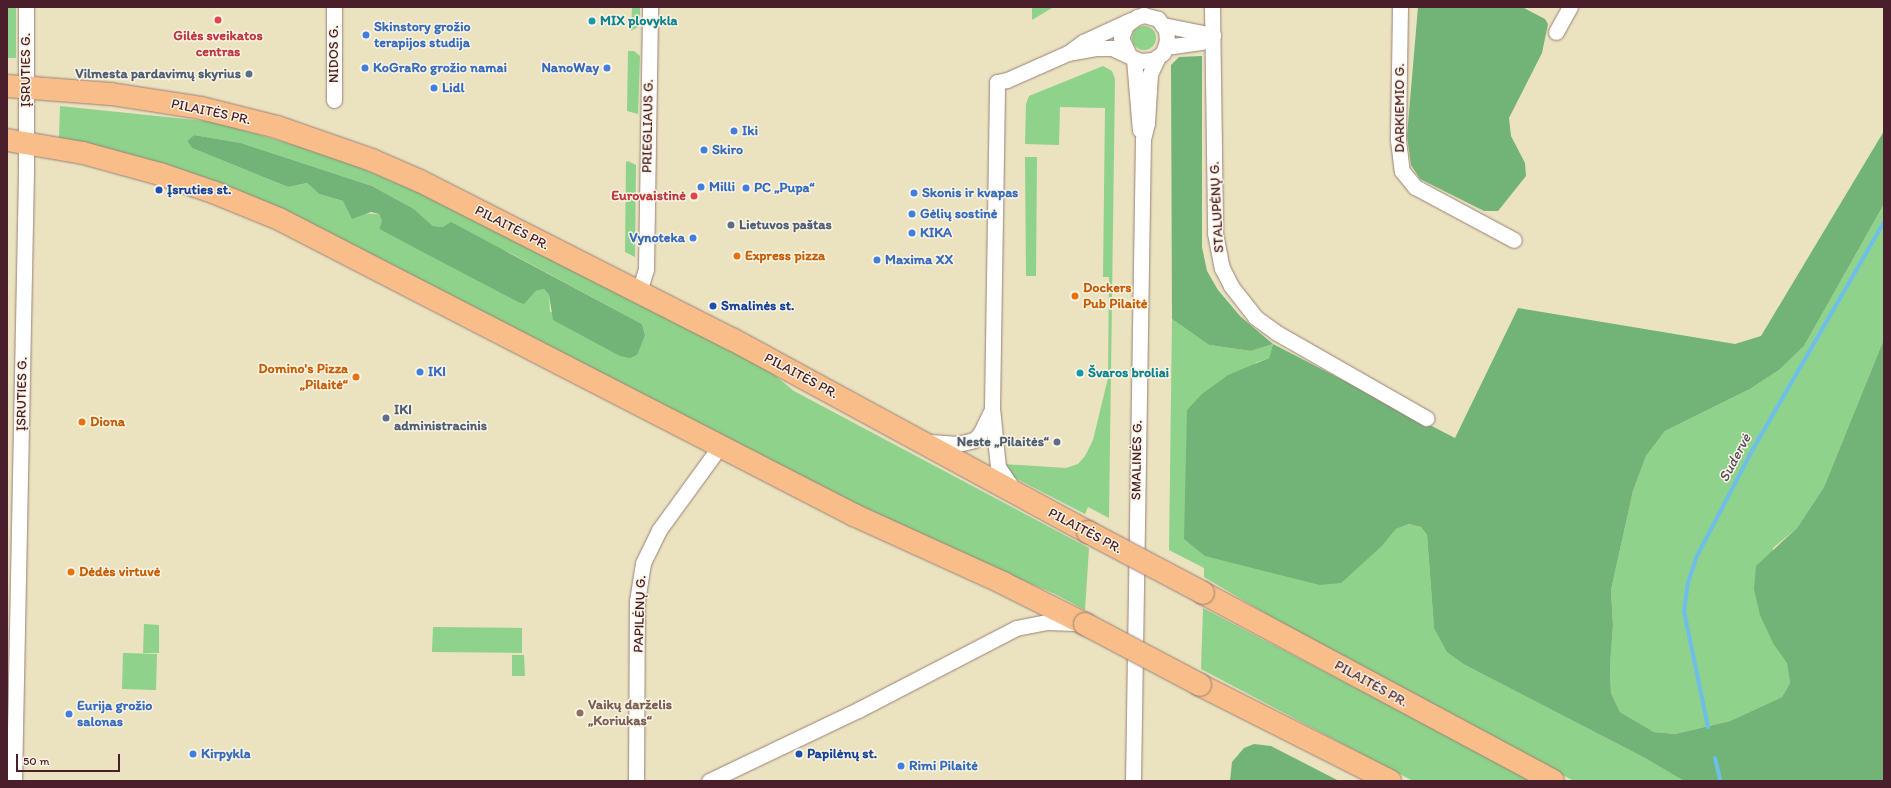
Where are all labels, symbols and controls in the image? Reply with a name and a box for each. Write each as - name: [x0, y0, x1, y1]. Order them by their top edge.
- place label: MIX plovykla: [600, 13, 677, 29]
- marker: Gilės sveikatos centras: [212, 14, 224, 26]
- marker: MIX plovykla: [587, 16, 597, 26]
- place label: Skinstory grožio terapijos studija: [374, 19, 471, 52]
- street label: NIDOS G.: [326, 25, 342, 83]
- place label: Gilės sveikatos centras: [173, 28, 263, 60]
- marker: Skinstory grožio terapijos studija: [361, 30, 371, 40]
- street label: ĮSRUTIES G.: [18, 33, 34, 107]
- place label: KoGraRo grožio namai: [373, 60, 507, 76]
- place label: NanoWay: [541, 60, 599, 76]
- marker: KoGraRo grožio namai: [360, 63, 370, 73]
- marker: NanoWay: [602, 63, 612, 73]
- street label: DARKIEMIO G.: [1392, 63, 1408, 153]
- place label: Vilmesta pardavimų skyrius: [76, 66, 241, 82]
- marker: Vilmesta pardavimų skyrius: [244, 69, 254, 79]
- street label: PRIEGLIAUS G.: [639, 79, 657, 173]
- place label: Lidl: [442, 80, 464, 96]
- marker: Lidl: [429, 83, 439, 93]
- street label: PILAITĖS PR.: [170, 95, 252, 129]
- place label: Iki: [742, 123, 758, 139]
- marker: Iki: [729, 126, 739, 136]
- place label: Skiro: [712, 142, 743, 158]
- marker: Skiro: [699, 145, 709, 155]
- street label: STALUPĖNŲ G.: [1206, 161, 1228, 253]
- place label: Milli: [709, 179, 735, 195]
- place label: PC „Pupa“: [754, 180, 814, 196]
- place label: Įsruties st.: [167, 182, 231, 198]
- marker: Milli: [696, 182, 706, 192]
- marker: PC „Pupa“: [741, 183, 751, 193]
- marker: Įsruties st.: [154, 185, 164, 195]
- place label: Skonis ir kvapas: [922, 185, 1018, 201]
- place label: Eurovaistinė: [611, 188, 686, 204]
- marker: Skonis ir kvapas: [909, 188, 919, 198]
- marker: Eurovaistinė: [689, 191, 699, 201]
- street label: PILAITĖS PR.: [472, 202, 552, 254]
- place label: Gėlių sostinė: [920, 206, 998, 222]
- marker: Gėlių sostinė: [907, 209, 917, 219]
- place label: Lietuvos paštas: [739, 217, 832, 233]
- marker: Lietuvos paštas: [726, 220, 736, 230]
- place label: KIKA: [920, 225, 952, 241]
- marker: KIKA: [907, 228, 917, 238]
- place label: Vynoteka: [629, 230, 685, 246]
- marker: Vynoteka: [688, 233, 698, 243]
- place label: Express pizza: [745, 248, 825, 264]
- marker: Express pizza: [732, 251, 742, 261]
- place label: Maxima XX: [885, 252, 953, 268]
- marker: Maxima XX: [872, 255, 882, 265]
- place label: Dockers Pub Pilaitė: [1083, 280, 1147, 312]
- marker: Dockers Pub Pilaitė: [1070, 291, 1080, 301]
- place label: Smalinės st.: [721, 298, 794, 314]
- marker: Smalinės st.: [708, 301, 718, 311]
- street label: PILAITĖS PR.: [761, 350, 841, 402]
- street label: ĮSRUTIES G.: [13, 357, 31, 431]
- place label: Domino's Pizza „Pilaitė“: [258, 361, 348, 394]
- place label: IKI: [428, 364, 446, 380]
- place label: Švaros broliai: [1088, 365, 1170, 381]
- marker: IKI: [415, 367, 425, 377]
- marker: Švaros broliai: [1075, 368, 1085, 378]
- marker: Domino's Pizza „Pilaitė“: [351, 372, 361, 382]
- place label: IKI administracinis: [394, 402, 487, 434]
- marker: IKI administracinis: [381, 413, 391, 423]
- place label: Diona: [90, 414, 125, 430]
- marker: Diona: [77, 417, 87, 427]
- street label: SMALINĖS G.: [1128, 420, 1146, 500]
- water label: Sudervė: [1715, 431, 1755, 485]
- place label: Neste „Pilaitės“: [957, 434, 1049, 450]
- marker: Neste „Pilaitės“: [1052, 437, 1062, 447]
- street label: PILAITĖS PR.: [1045, 505, 1125, 557]
- place label: Dėdės virtuvė: [79, 564, 160, 580]
- marker: Dėdės virtuvė: [66, 567, 76, 577]
- street label: PAPILĖNŲ G.: [630, 575, 650, 653]
- street label: PILAITĖS PR.: [1331, 657, 1411, 711]
- place label: Vaikų darželis „Koriukas“: [588, 697, 672, 730]
- place label: Eurija grožio salonas: [77, 698, 152, 730]
- marker: Vaikų darželis „Koriukas“: [575, 708, 585, 718]
- marker: Eurija grožio salonas: [64, 709, 74, 719]
- scale bar: [18, 746, 122, 772]
- place label: Kirpykla: [201, 746, 251, 762]
- place label: Papilėnų st.: [807, 746, 877, 762]
- marker: Kirpykla: [188, 749, 198, 759]
- marker: Papilėnų st.: [794, 749, 804, 759]
- text: 50 m: [23, 754, 49, 768]
- place label: Rimi Pilaitė: [909, 758, 977, 774]
- marker: Rimi Pilaitė: [896, 761, 906, 771]

